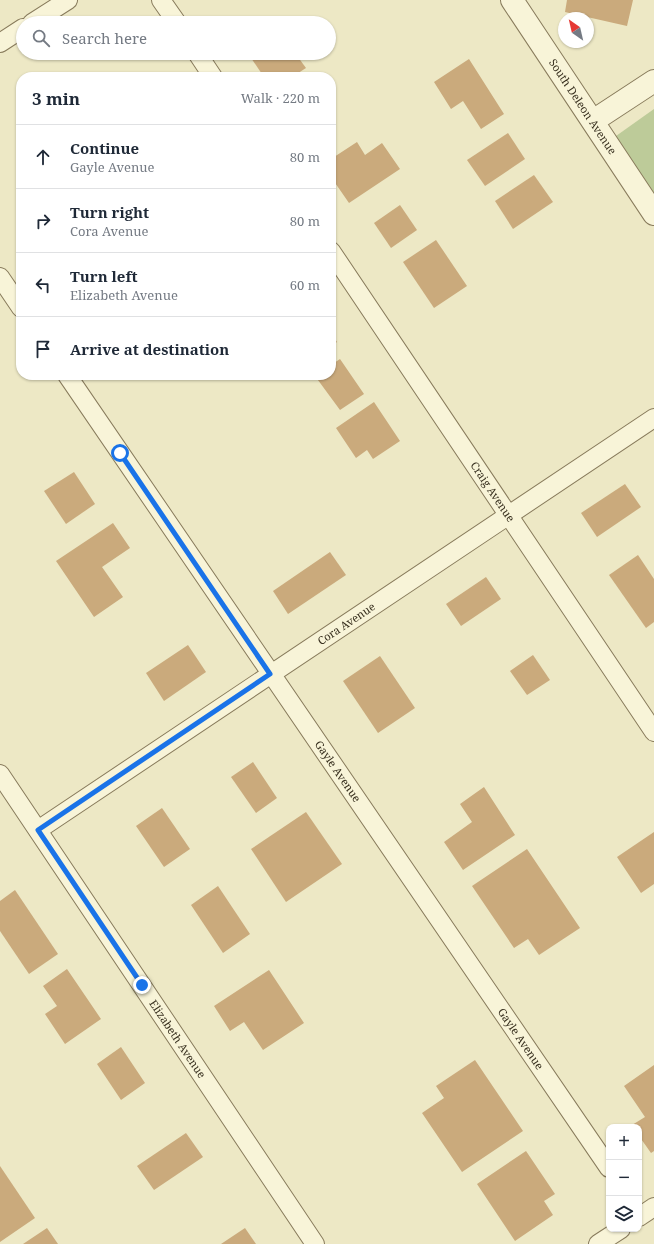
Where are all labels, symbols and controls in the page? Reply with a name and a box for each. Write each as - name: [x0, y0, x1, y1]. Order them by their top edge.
- north arrow: [558, 12, 594, 48]
- search box: [16, 16, 336, 60]
- icon: search: [30, 27, 52, 49]
- text: Search here: [62, 28, 147, 48]
- street label: South Deleon Avenue: [546, 56, 620, 157]
- text: 3 min: [32, 87, 80, 110]
- text: Walk · 220 m: [241, 89, 320, 107]
- text: Continue: [70, 138, 139, 158]
- icon: ahead: [32, 146, 54, 168]
- text: 80 m: [290, 148, 320, 166]
- text: Gayle Avenue: [70, 158, 155, 176]
- text: Turn right: [70, 202, 149, 222]
- icon: right: [32, 210, 54, 232]
- text: 80 m: [290, 212, 320, 230]
- text: Cora Avenue: [70, 222, 149, 240]
- text: Turn left: [70, 266, 138, 286]
- icon: left: [32, 274, 54, 296]
- text: 60 m: [290, 276, 320, 294]
- text: Elizabeth Avenue: [70, 286, 178, 304]
- icon: arrive: [32, 338, 54, 360]
- text: Arrive at destination: [70, 339, 229, 359]
- route start: [111, 444, 129, 462]
- street label: Craig Avenue: [467, 458, 519, 525]
- street label: Cora Avenue: [314, 599, 378, 648]
- street label: Gayle Avenue: [312, 737, 365, 805]
- route end: [133, 976, 151, 994]
- street label: Elizabeth Avenue: [146, 997, 210, 1081]
- street label: Gayle Avenue: [495, 1005, 548, 1072]
- map controls: [606, 1124, 642, 1232]
- button: +: [606, 1124, 642, 1160]
- button: −: [606, 1160, 642, 1196]
- button: layers: [606, 1196, 642, 1232]

